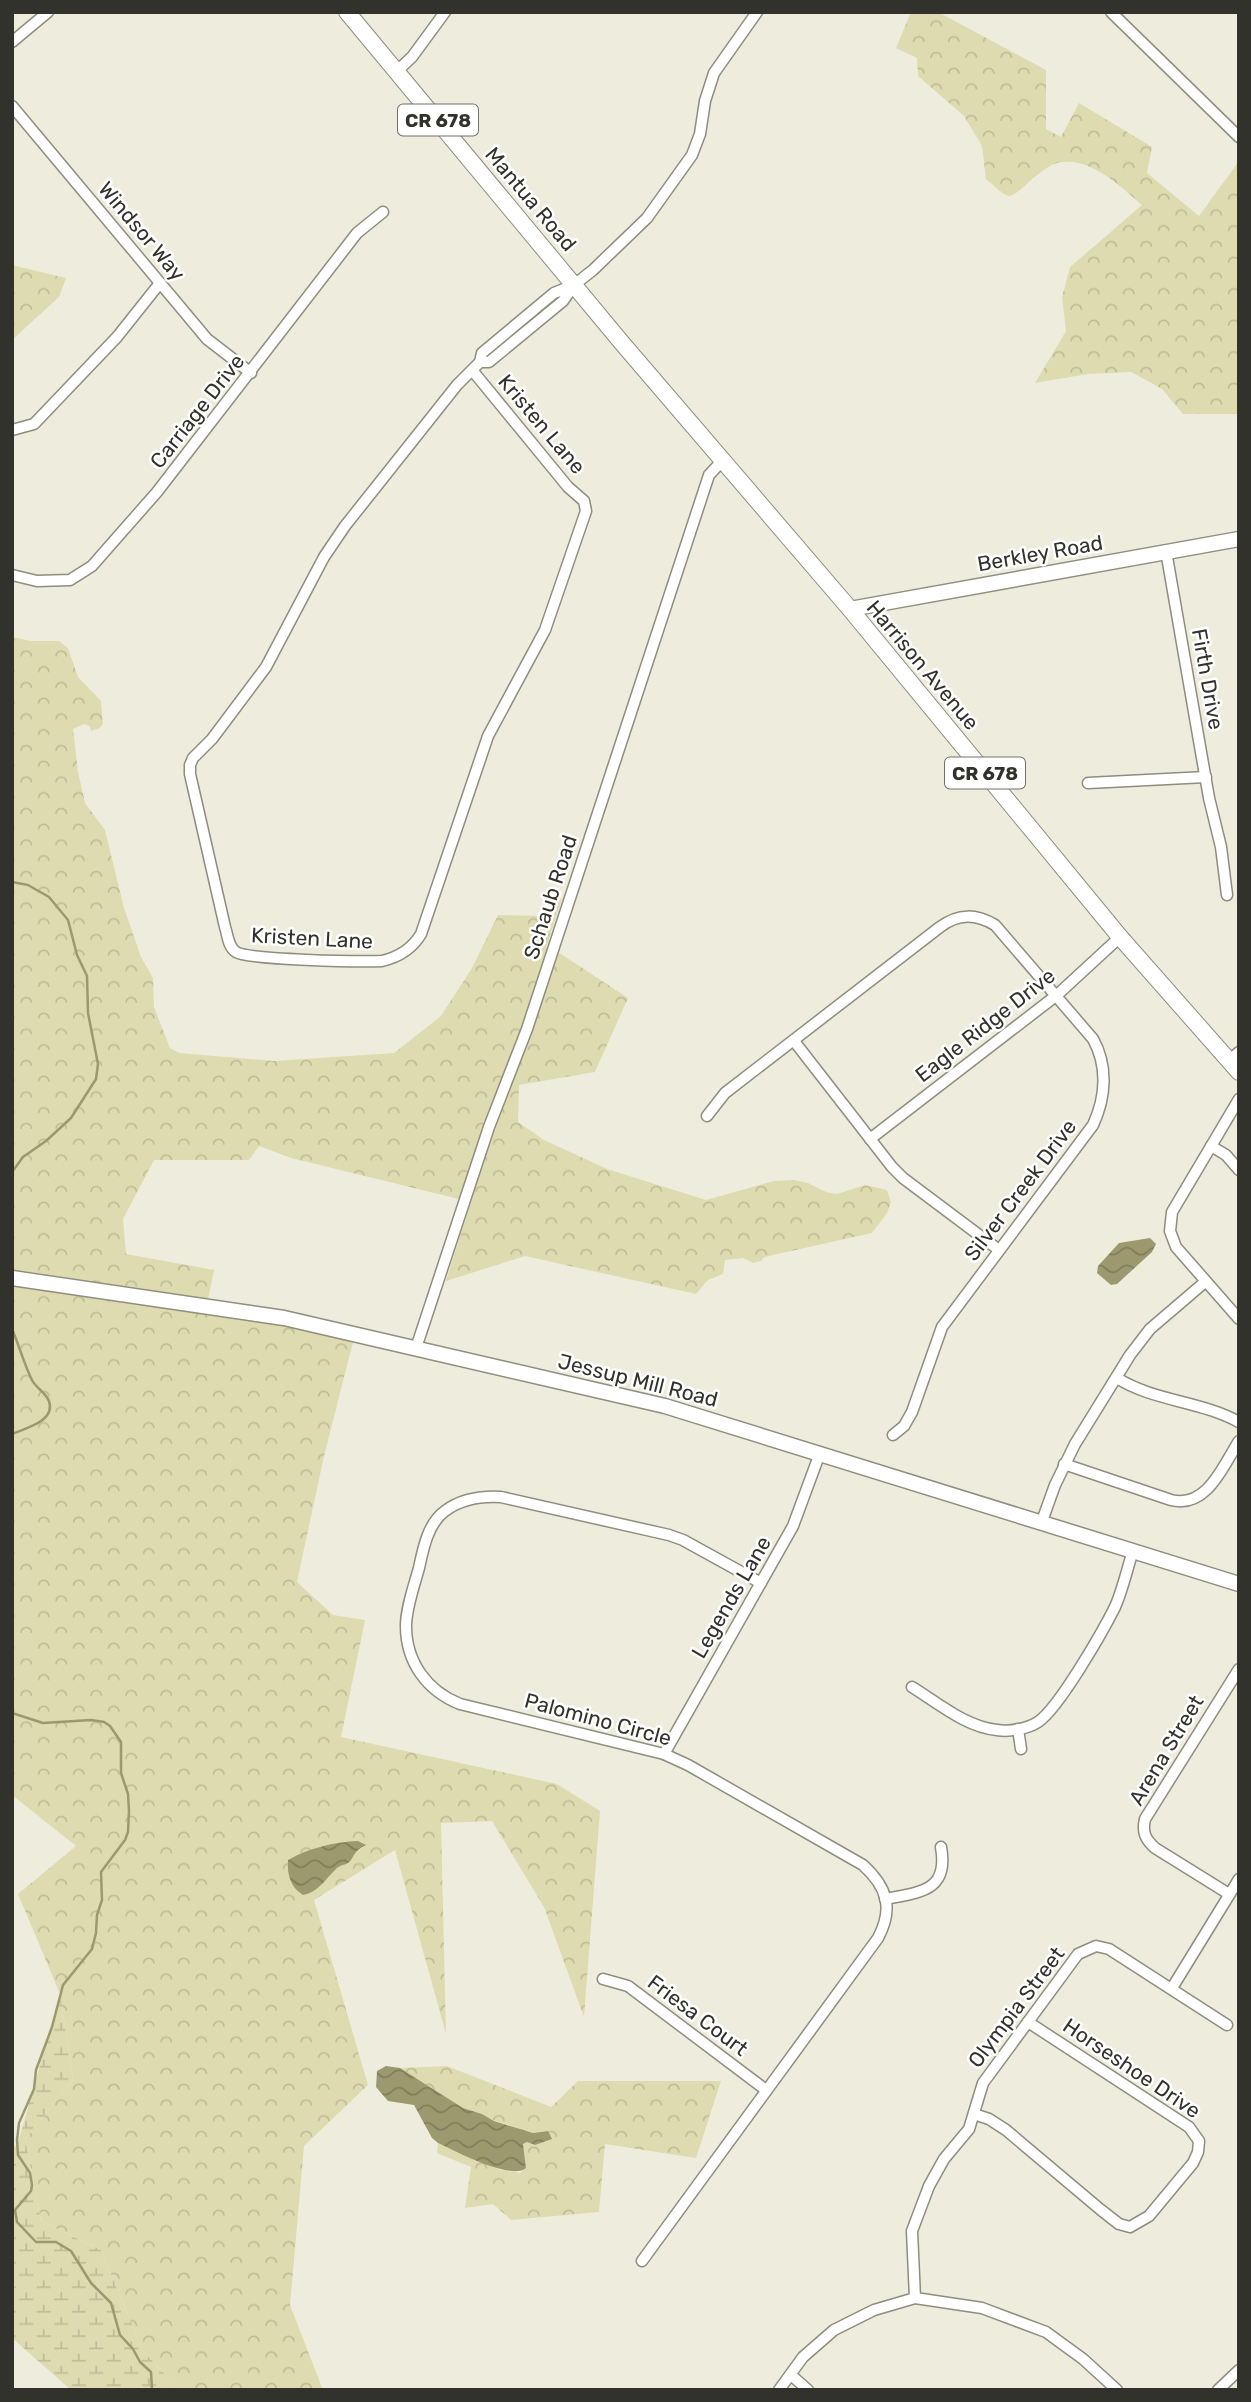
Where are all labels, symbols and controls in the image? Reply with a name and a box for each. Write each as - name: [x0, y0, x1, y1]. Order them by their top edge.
- road number: CR 678: [398, 104, 478, 136]
- street label: Mantua Road: [480, 142, 582, 256]
- street label: Windsor Way: [93, 176, 191, 286]
- street label: Carriage Drive: [145, 349, 249, 473]
- street label: Kristen Lane: [493, 369, 591, 479]
- street label: Berkley Road: [975, 530, 1105, 576]
- street label: Harrison Avenue: [862, 595, 984, 735]
- street label: Firth Drive: [1187, 627, 1229, 731]
- road number: CR 678: [945, 758, 1025, 788]
- street label: Schaub Road: [518, 832, 582, 962]
- street label: Kristen Lane: [250, 922, 374, 954]
- street label: Eagle Ridge Drive: [910, 963, 1060, 1087]
- street label: Silver Creek Drive: [959, 1114, 1081, 1266]
- street label: Jessup Mill Road: [556, 1348, 720, 1412]
- street label: Legends Lane: [686, 1532, 776, 1662]
- street label: Palomino Circle: [522, 1687, 674, 1751]
- street label: Arena Street: [1123, 1691, 1209, 1809]
- street label: Olympia Street: [962, 1942, 1070, 2072]
- street label: Friesa Court: [643, 1969, 753, 2061]
- street label: Horseshoe Drive: [1058, 2013, 1206, 2123]

